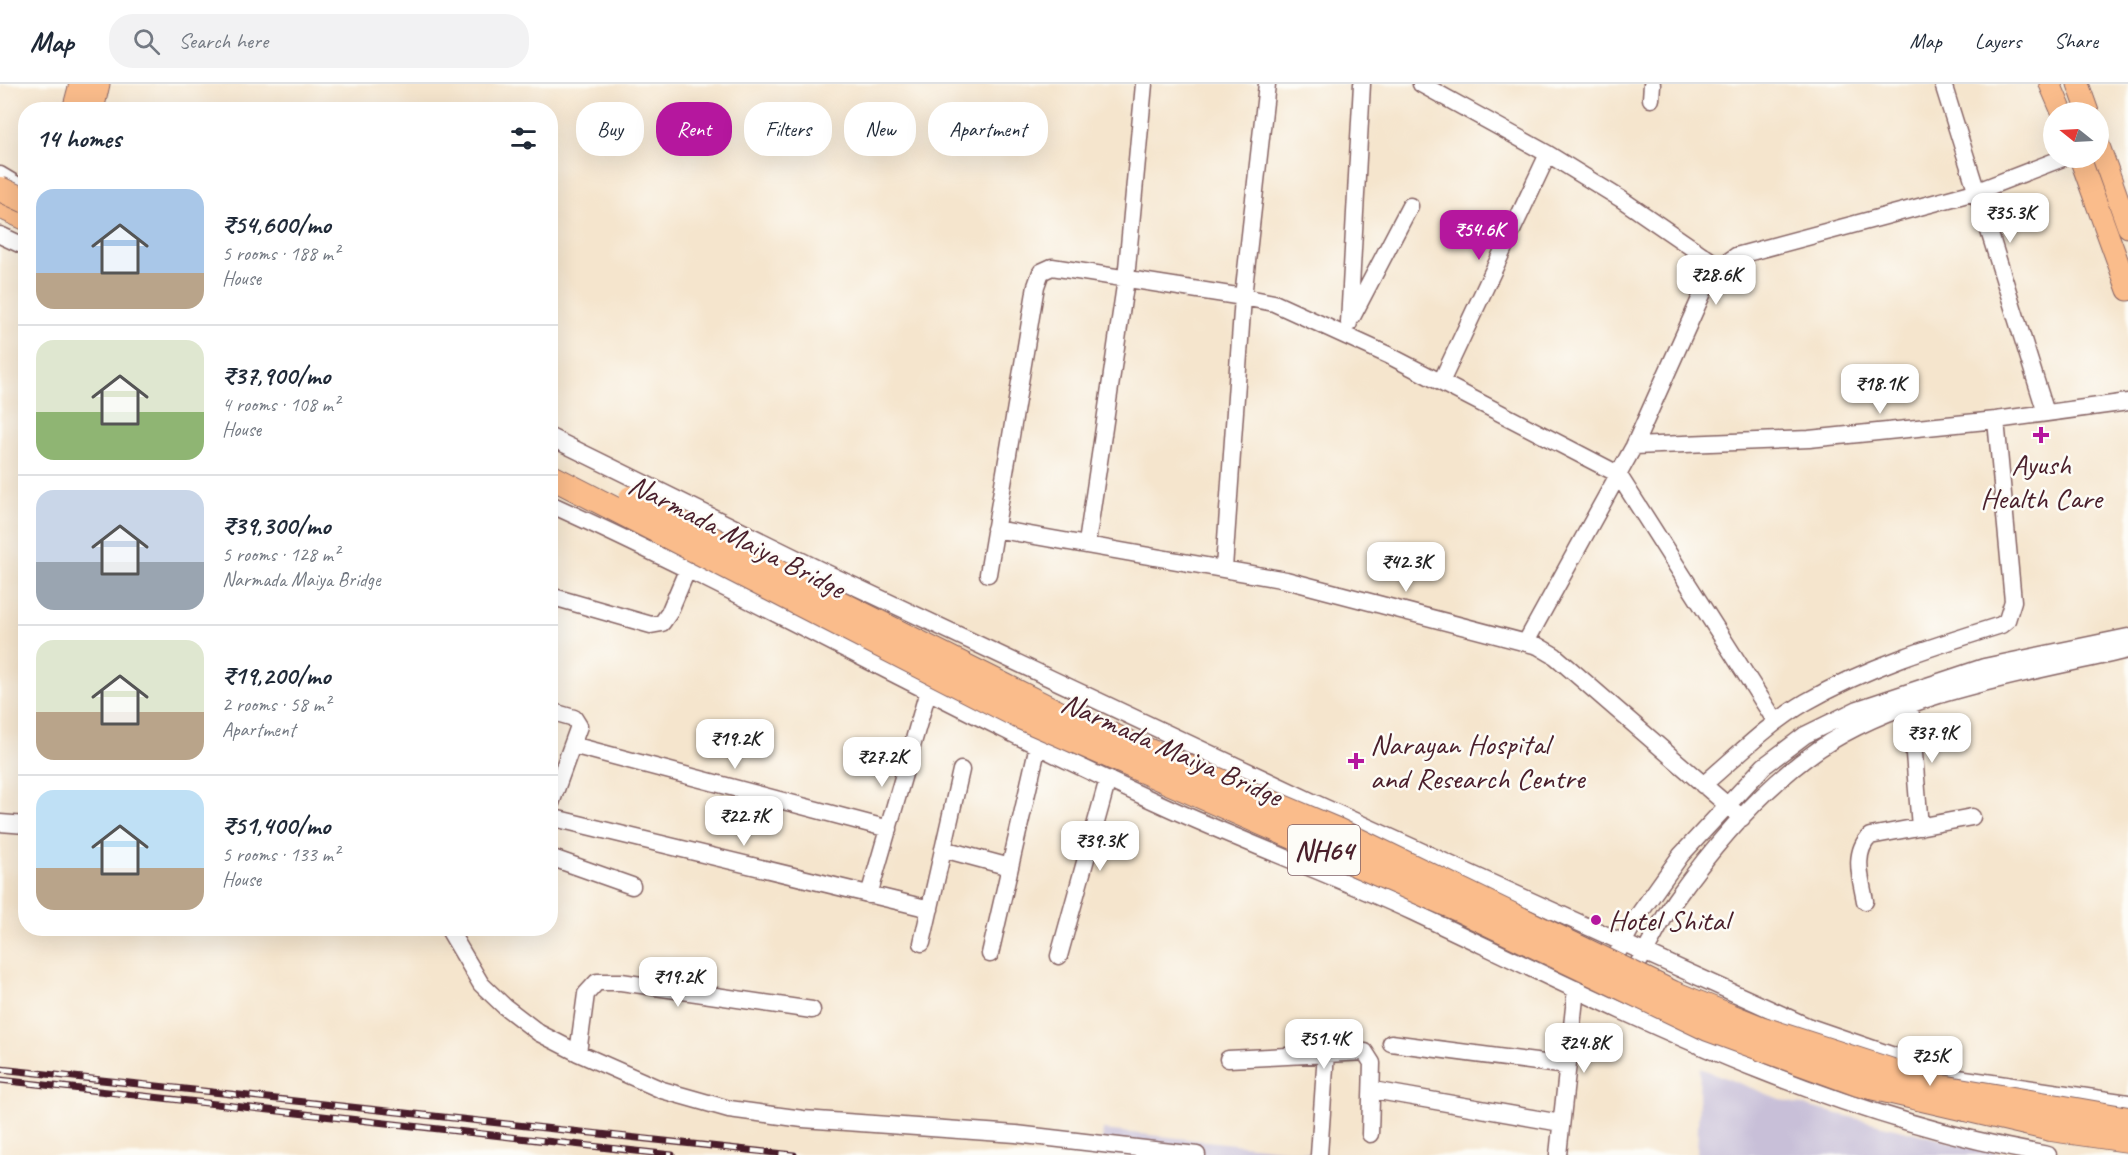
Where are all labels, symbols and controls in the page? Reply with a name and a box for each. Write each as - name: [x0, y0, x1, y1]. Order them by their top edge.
- search box: [109, 14, 529, 68]
- text: Map: [30, 24, 73, 59]
- icon: search: [130, 25, 163, 58]
- text: Search here: [178, 27, 268, 55]
- text: Map: [1909, 28, 1942, 54]
- text: Layers: [1975, 28, 2021, 54]
- text: Share: [2054, 28, 2098, 54]
- chip: Buy: [576, 102, 644, 156]
- chip: Rent: [656, 102, 732, 156]
- chip: Filters: [744, 102, 832, 156]
- chip: New: [844, 102, 916, 156]
- chip: Apartment: [928, 102, 1048, 156]
- north arrow: [2043, 102, 2109, 168]
- map controls: [2043, 102, 2109, 168]
- text: 14 homes: [36, 122, 121, 155]
- icon: filters: [507, 122, 540, 155]
- pin: ₹35.3K: [1961, 193, 2059, 244]
- text: ₹35.3K: [1985, 200, 2035, 225]
- text: ₹54,600/mo: [222, 208, 331, 241]
- pin: ₹54.6K: [1430, 210, 1528, 261]
- icon: home: [84, 213, 156, 285]
- text: ₹54.6K: [1454, 217, 1504, 242]
- text: 5 rooms · 188 m²: [222, 241, 339, 266]
- pin: ₹28.6K: [1667, 255, 1765, 306]
- text: ₹28.6K: [1691, 262, 1741, 287]
- text: House: [222, 266, 261, 291]
- text: ₹37,900/mo: [222, 359, 330, 392]
- icon: home: [84, 364, 156, 436]
- pin: ₹18.1K: [1831, 364, 1929, 415]
- text: ₹18.1K: [1855, 371, 1905, 396]
- text: 4 rooms · 108 m²: [222, 392, 339, 417]
- text: House: [222, 417, 261, 442]
- marker: Ayush Health Care: [2032, 426, 2050, 444]
- place label: Ayush Health Care: [1980, 445, 2104, 517]
- street label: Narmada Maiya Bridge: [622, 465, 854, 608]
- text: ₹39,300/mo: [222, 509, 330, 542]
- icon: home: [84, 514, 156, 586]
- text: 5 rooms · 128 m²: [222, 542, 339, 567]
- pin: ₹42.3K: [1357, 542, 1455, 593]
- text: ₹42.3K: [1381, 549, 1431, 574]
- text: Narmada Maiya Bridge: [222, 567, 380, 592]
- text: ₹19,200/mo: [222, 659, 330, 692]
- icon: home: [84, 664, 156, 736]
- street label: Narmada Maiya Bridge: [1056, 683, 1290, 816]
- text: 2 rooms · 58 m²: [222, 692, 330, 717]
- pin: ₹37.9K: [1883, 713, 1981, 764]
- text: Apartment: [222, 717, 295, 742]
- pin: ₹19.2K: [686, 719, 784, 770]
- text: ₹37.9K: [1907, 720, 1957, 745]
- place label: Narayan Hospital and Research Centre: [1370, 725, 1587, 797]
- text: ₹19.2K: [710, 726, 760, 751]
- pin: ₹27.2K: [833, 737, 931, 788]
- text: ₹27.2K: [857, 744, 907, 769]
- marker: Narayan Hospital and Research Centre: [1347, 752, 1365, 770]
- pin: ₹22.7K: [695, 796, 793, 847]
- text: ₹22.7K: [719, 803, 769, 828]
- text: ₹51,400/mo: [222, 809, 330, 842]
- icon: home: [84, 814, 156, 886]
- pin: ₹39.3K: [1051, 821, 1149, 872]
- road number: NH64: [1288, 825, 1360, 875]
- text: ₹39.3K: [1075, 828, 1125, 853]
- text: 5 rooms · 133 m²: [222, 842, 339, 867]
- text: House: [222, 867, 261, 892]
- place label: Hotel Shital: [1608, 901, 1734, 939]
- marker: Hotel Shital: [1589, 913, 1603, 927]
- pin: ₹19.2K: [629, 957, 727, 1008]
- text: ₹19.2K: [653, 964, 703, 989]
- pin: ₹51.4K: [1275, 1019, 1373, 1070]
- pin: ₹24.8K: [1535, 1023, 1633, 1074]
- text: ₹51.4K: [1299, 1026, 1349, 1051]
- text: ₹24.8K: [1559, 1030, 1609, 1055]
- pin: ₹25K: [1894, 1036, 1966, 1087]
- text: ₹25K: [1912, 1043, 1948, 1068]

